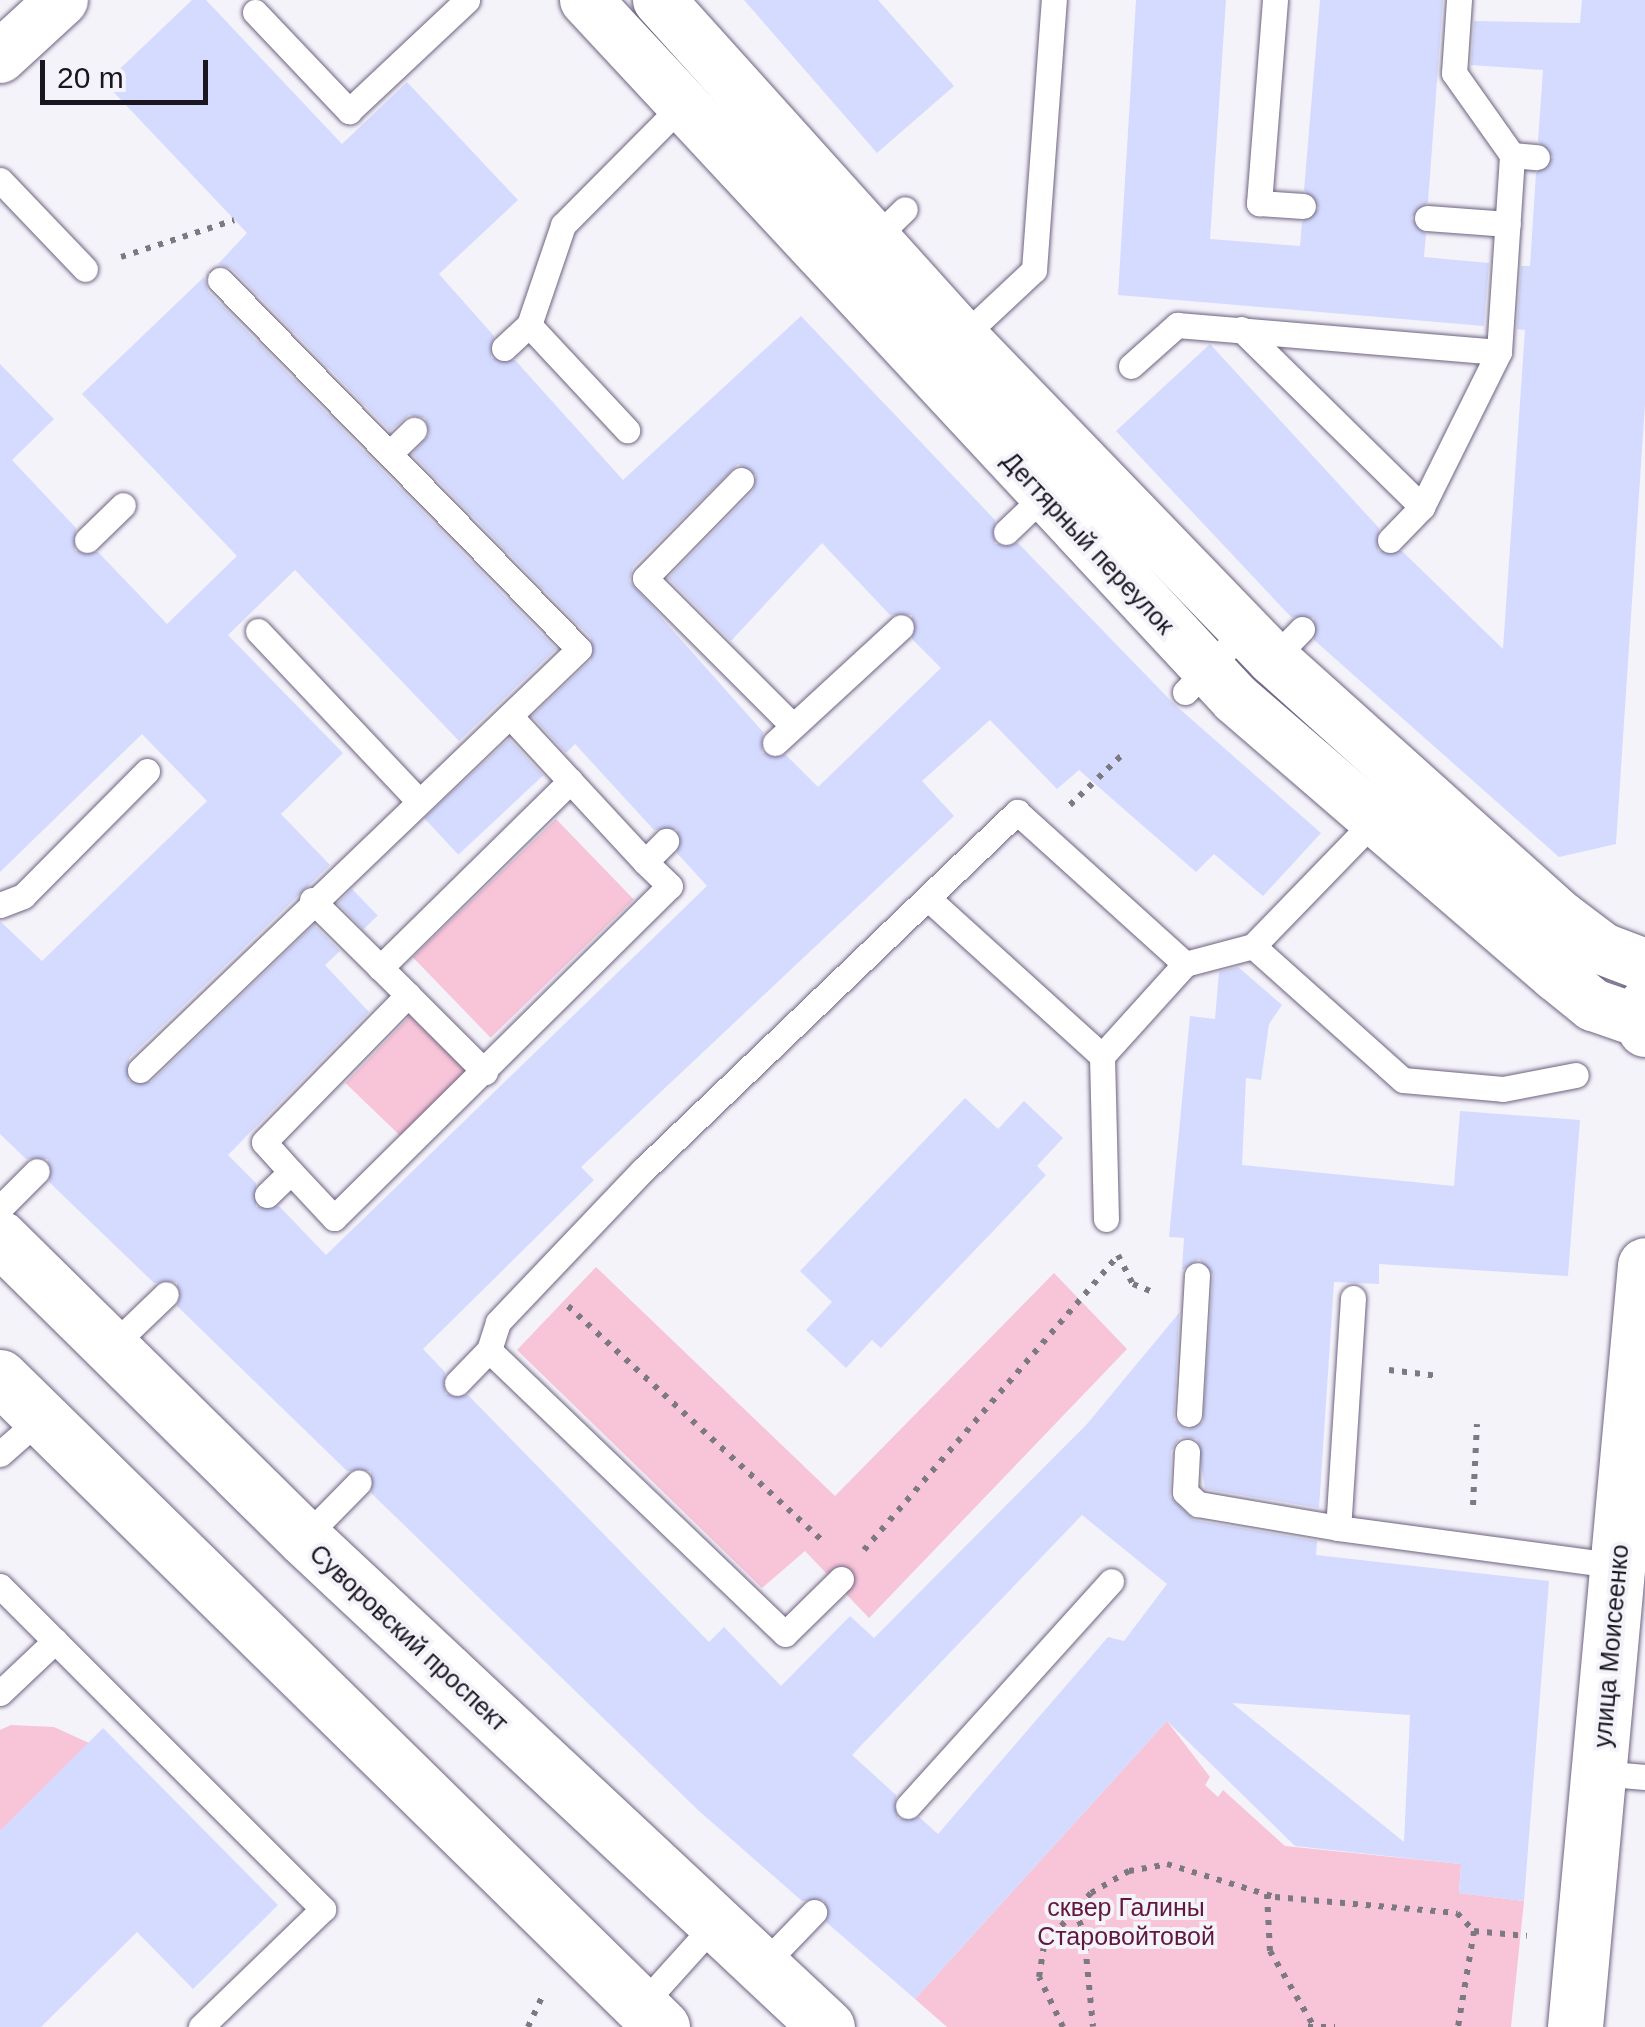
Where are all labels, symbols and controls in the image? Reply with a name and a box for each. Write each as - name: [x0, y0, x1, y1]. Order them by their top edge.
- scale bar: [45, 40, 212, 102]
- text: 20 m: [57, 61, 124, 94]
- street label: Дегтярный переулок: [996, 446, 1180, 640]
- street label: Суворовский проспект: [303, 1538, 515, 1738]
- street label: улица Моисеенко: [1587, 1543, 1635, 1749]
- park label: сквер Галины Старовойтовой: [1037, 1893, 1215, 1952]

